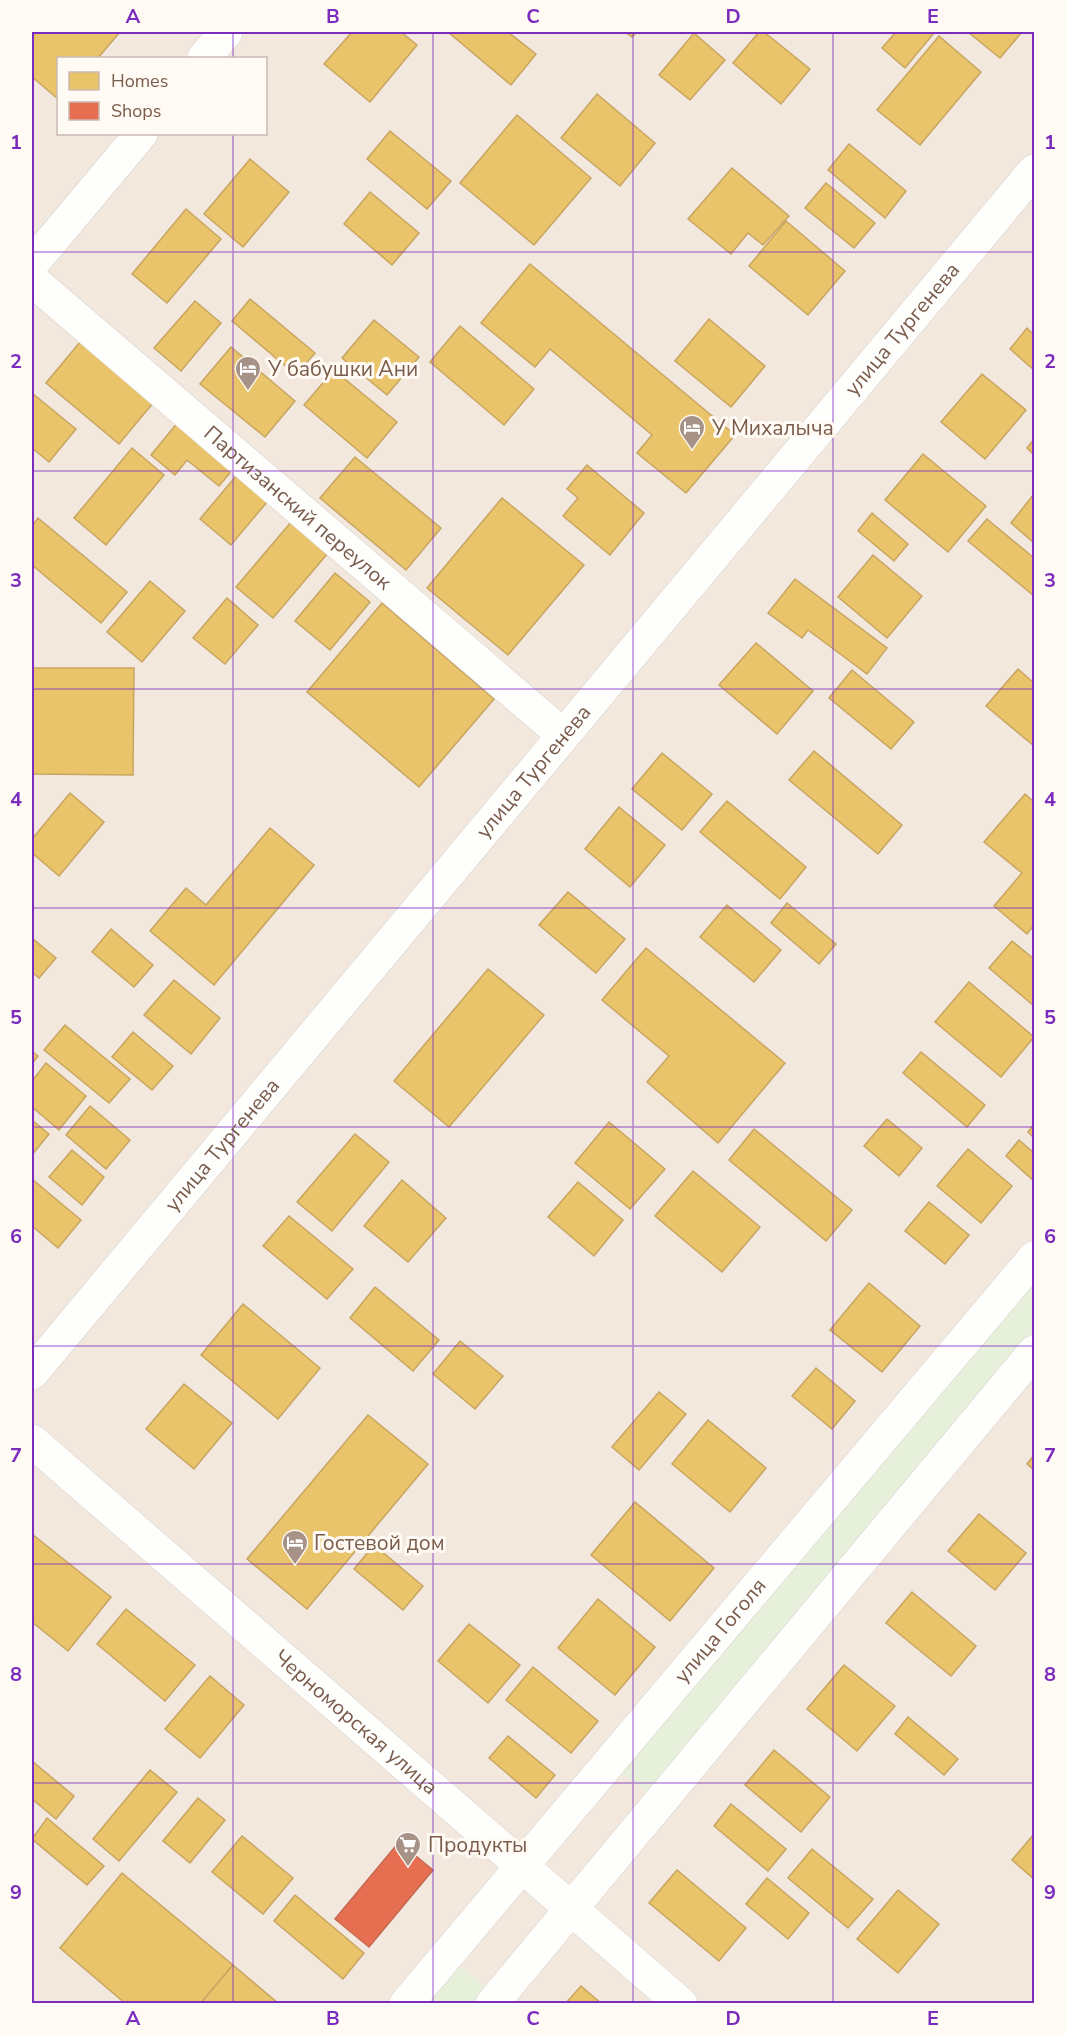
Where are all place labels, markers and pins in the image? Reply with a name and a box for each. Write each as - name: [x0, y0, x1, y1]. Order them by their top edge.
- hotel icon: У бабушки Ани: [233, 354, 263, 392]
- place label: У бабушки Ани: [267, 355, 418, 383]
- hotel icon: У Михалыча: [677, 413, 707, 451]
- place label: У Михалыча: [711, 414, 834, 442]
- hotel icon: Гостевой дом: [280, 1528, 310, 1566]
- place label: Гостевой дом: [314, 1529, 445, 1557]
- supermarket icon: Продукты: [393, 1830, 423, 1868]
- place label: Продукты: [428, 1831, 527, 1859]

